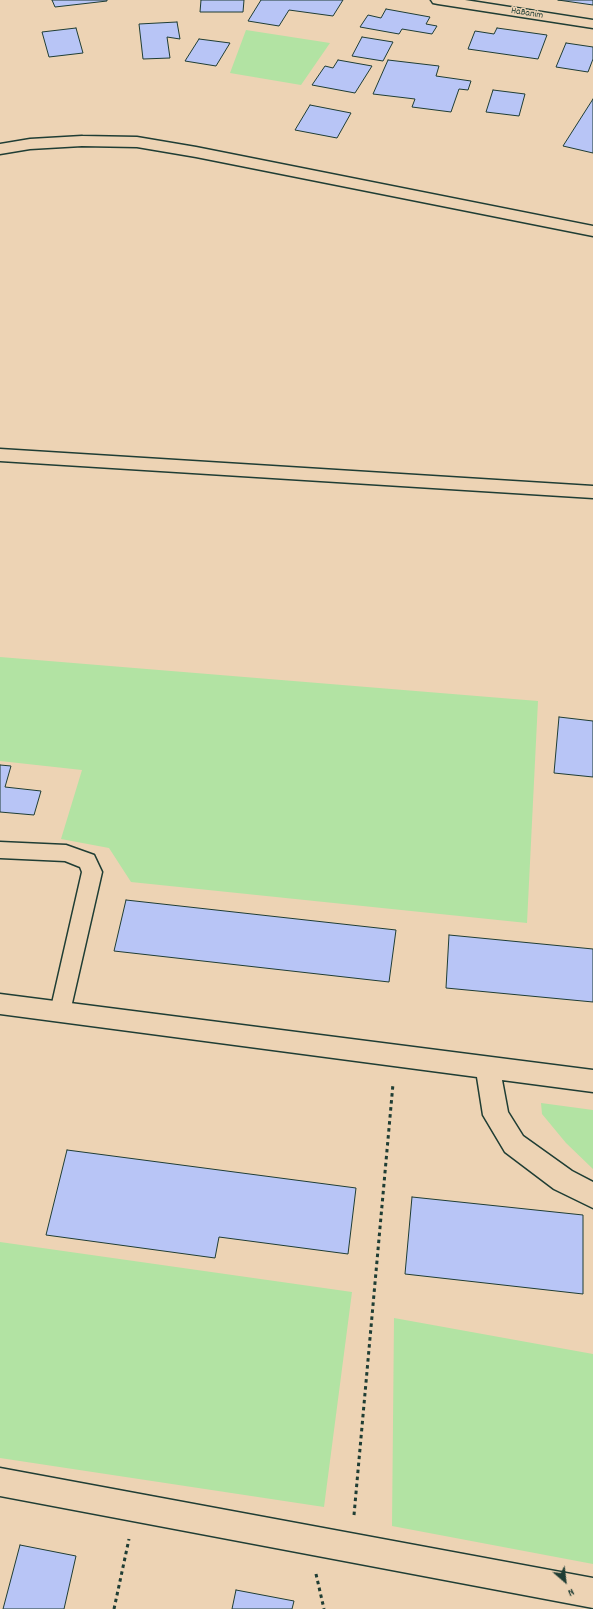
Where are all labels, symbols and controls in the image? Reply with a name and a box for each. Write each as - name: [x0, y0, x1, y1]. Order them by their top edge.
- street label: HaBanim: [510, 6, 544, 22]
- north arrow: [545, 1561, 585, 1601]
- text: N: [564, 1583, 577, 1600]

